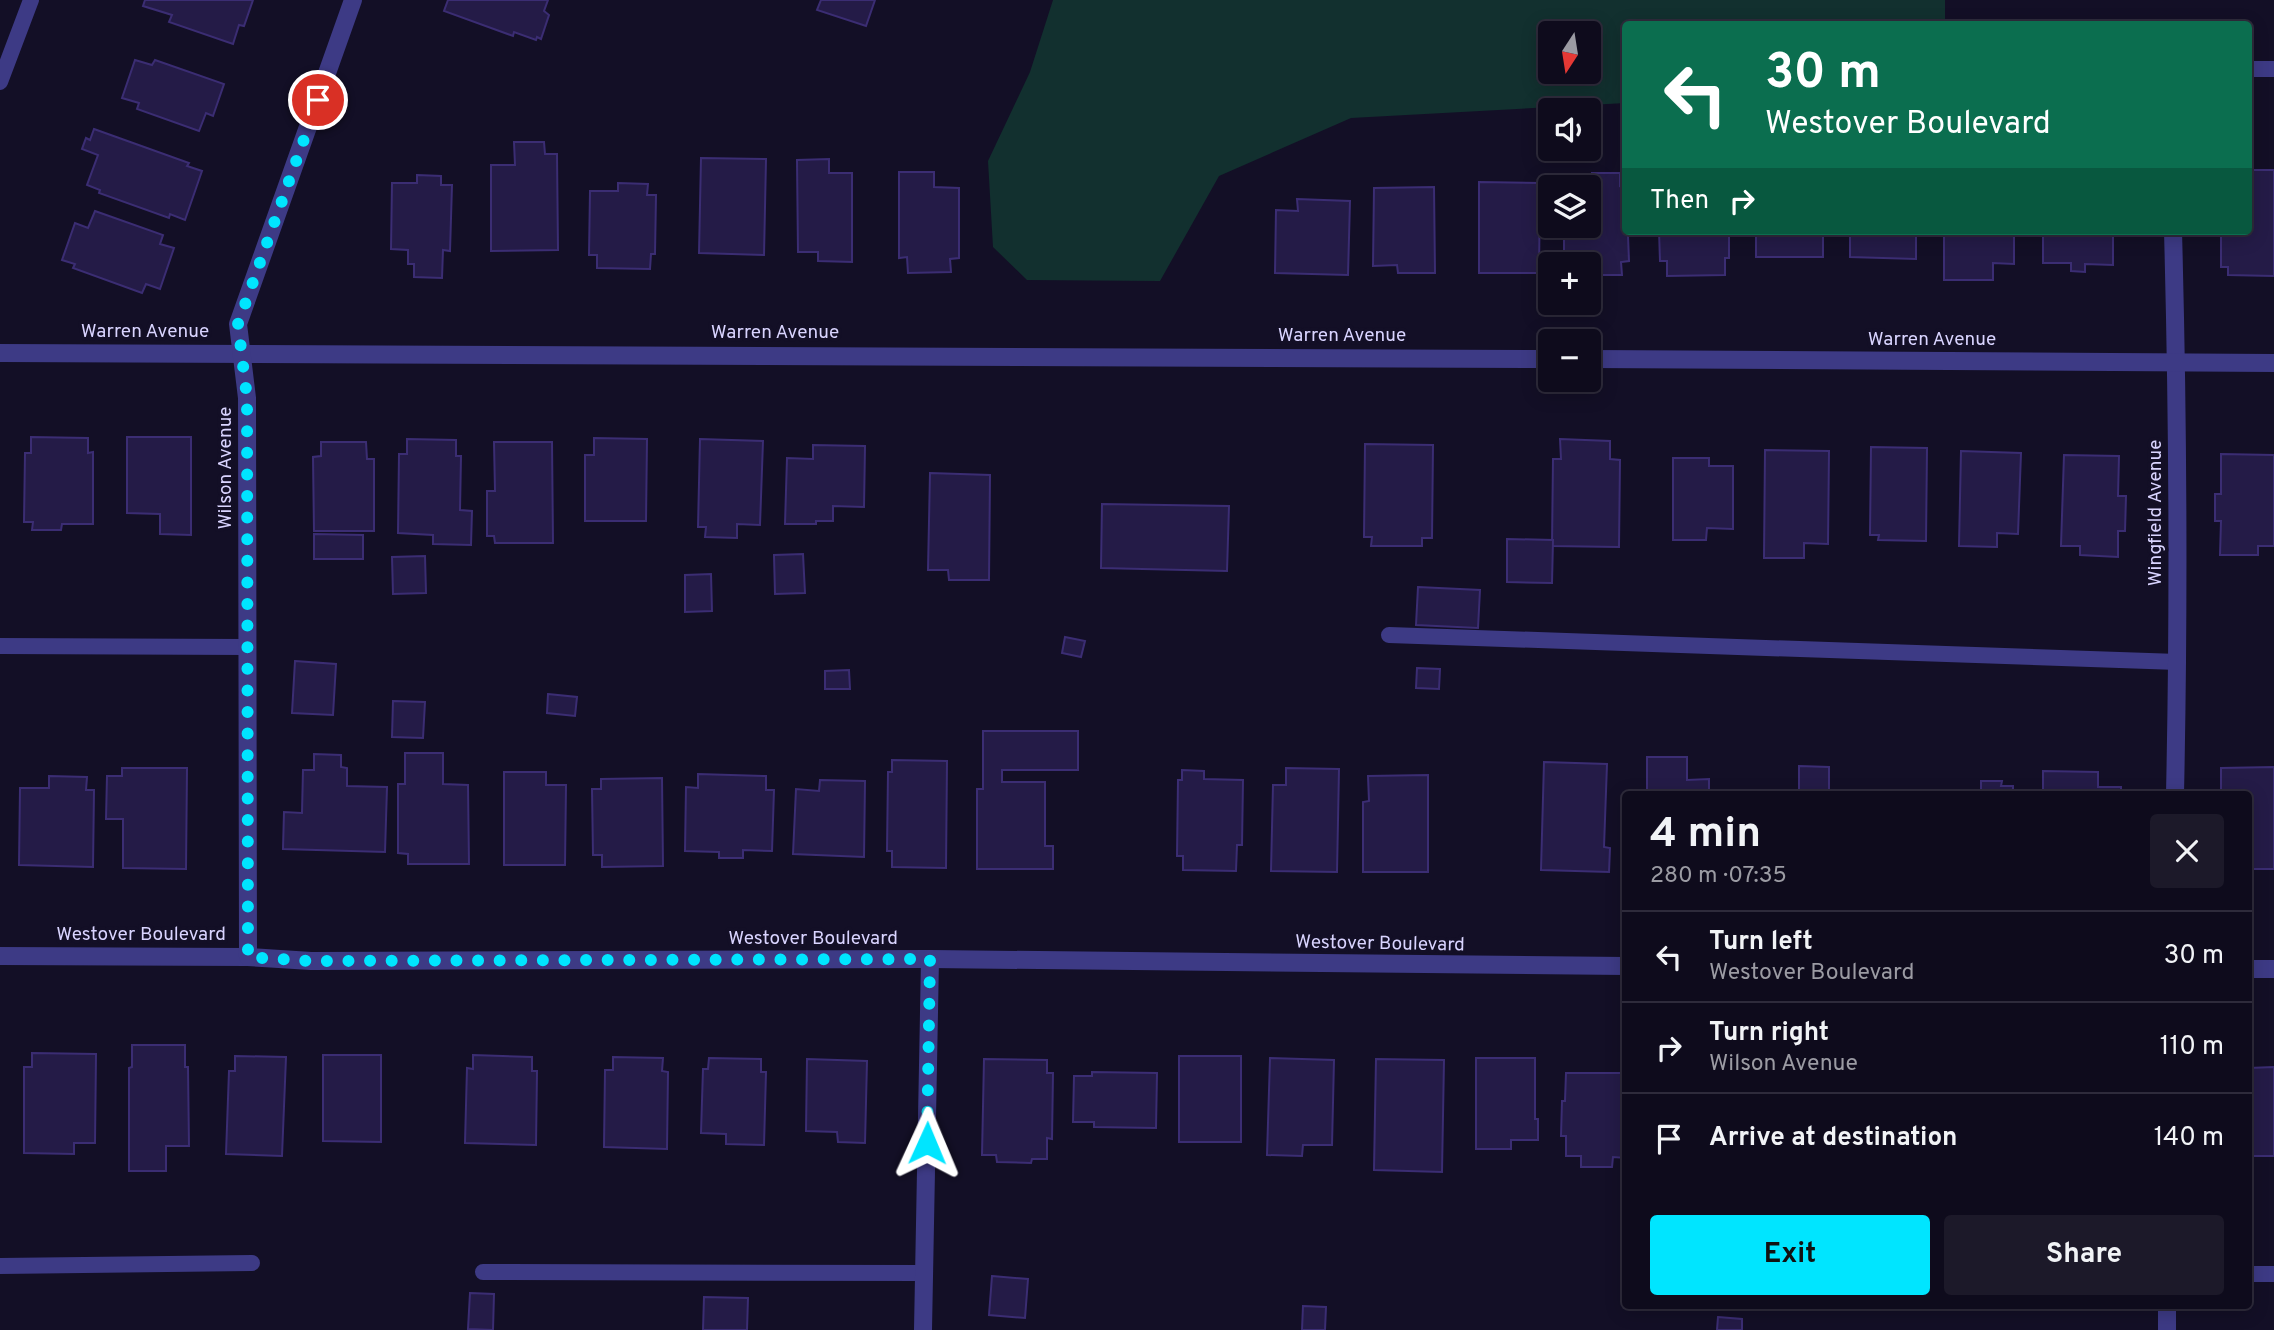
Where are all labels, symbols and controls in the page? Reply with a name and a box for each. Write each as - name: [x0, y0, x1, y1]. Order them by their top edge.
- north arrow: [1538, 21, 1601, 84]
- map controls: [1538, 21, 1601, 392]
- text: 30 m: [1765, 44, 1881, 106]
- icon: left: [1650, 49, 1741, 140]
- pin: [288, 70, 348, 130]
- icon: arrive: [299, 81, 337, 119]
- button: sound: [1538, 98, 1601, 161]
- text: Westover Boulevard: [1765, 105, 2051, 145]
- button: layers: [1538, 175, 1601, 238]
- icon: right: [1723, 182, 1761, 220]
- text: Then: [1650, 185, 1709, 218]
- button: +: [1538, 252, 1601, 315]
- street label: Warren Avenue: [81, 320, 209, 344]
- street label: Warren Avenue: [711, 321, 839, 345]
- street label: Warren Avenue: [1278, 324, 1406, 348]
- street label: Warren Avenue: [1868, 328, 1996, 352]
- button: −: [1538, 329, 1601, 392]
- street label: Wilson Avenue: [214, 407, 238, 529]
- street label: Wingfield Avenue: [2144, 440, 2168, 586]
- text: 4 min: [1650, 809, 1761, 862]
- button: close: [2150, 814, 2224, 888]
- text: 280 m · 07:35: [1650, 862, 1787, 891]
- street label: Westover Boulevard: [56, 923, 226, 947]
- text: Turn left: [1709, 926, 1813, 959]
- street label: Westover Boulevard: [728, 927, 898, 951]
- street label: Westover Boulevard: [1295, 931, 1465, 957]
- icon: left: [1650, 938, 1688, 976]
- text: 30 m: [2164, 940, 2224, 973]
- text: Westover Boulevard: [1709, 959, 1914, 988]
- text: Turn right: [1709, 1017, 1829, 1050]
- icon: right: [1650, 1029, 1688, 1067]
- text: 110 m: [2160, 1031, 2224, 1064]
- text: Wilson Avenue: [1709, 1050, 1858, 1079]
- position arrow: [890, 1106, 964, 1180]
- icon: arrive: [1650, 1120, 1688, 1158]
- text: Arrive at destination: [1709, 1122, 1957, 1155]
- text: 140 m: [2154, 1122, 2224, 1155]
- button: Exit: [1650, 1215, 1930, 1295]
- button: Share: [1944, 1215, 2224, 1295]

